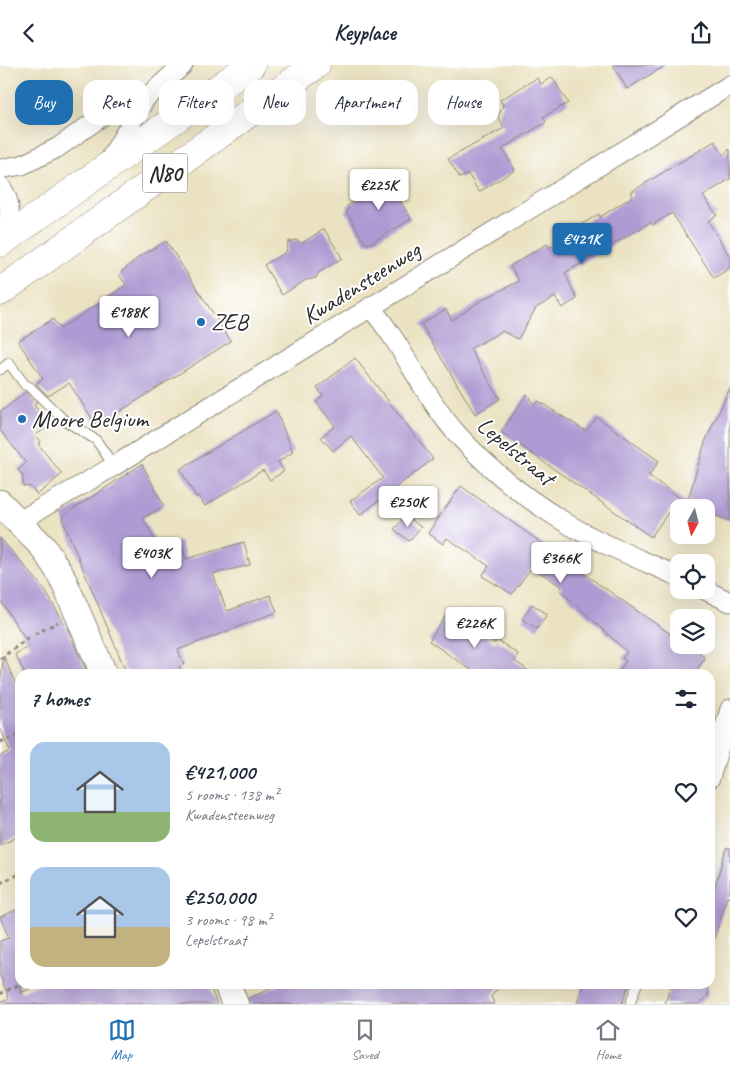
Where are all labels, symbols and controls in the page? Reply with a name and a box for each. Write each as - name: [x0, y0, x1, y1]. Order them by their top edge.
- icon: back: [15, 19, 43, 47]
- text: Keyplace: [334, 19, 396, 47]
- icon: share: [687, 19, 715, 47]
- chip: Buy: [15, 80, 73, 125]
- chip: Rent: [83, 80, 149, 125]
- chip: Filters: [159, 80, 234, 125]
- chip: New: [244, 80, 306, 125]
- chip: Apartment: [316, 80, 418, 125]
- chip: House: [428, 80, 499, 125]
- road number: N80: [142, 154, 188, 193]
- pin: €225K: [344, 169, 414, 211]
- text: €225K: [361, 175, 397, 195]
- pin: €421K: [547, 223, 617, 265]
- text: €421K: [564, 229, 600, 249]
- street label: Kwadensteenweg: [297, 234, 428, 331]
- pin: €188K: [94, 295, 164, 338]
- text: €188K: [111, 302, 147, 322]
- place label: ZEB: [211, 307, 250, 337]
- marker: ZEB: [195, 316, 207, 328]
- place label: Moore Belgium: [32, 404, 151, 434]
- street label: Lepelstraat: [471, 410, 563, 494]
- marker: Moore Belgium: [16, 413, 28, 425]
- pin: €250K: [373, 485, 443, 528]
- text: €250K: [390, 492, 426, 512]
- north arrow: [670, 499, 715, 544]
- map controls: [670, 499, 715, 654]
- pin: €403K: [117, 537, 187, 579]
- pin: €366K: [526, 541, 596, 584]
- text: €403K: [134, 543, 170, 563]
- text: €366K: [542, 548, 580, 568]
- button: locate: [670, 554, 715, 599]
- pin: €226K: [440, 607, 510, 649]
- button: layers: [670, 609, 715, 654]
- text: €226K: [456, 613, 494, 633]
- icon: filters: [672, 685, 700, 713]
- text: 7 homes: [30, 686, 89, 712]
- text: €421,000: [185, 759, 255, 785]
- icon: home: [70, 762, 130, 822]
- icon: heart: [672, 778, 700, 806]
- text: 5 rooms · 138 m²: [185, 785, 279, 805]
- text: Kwadensteenweg: [185, 805, 274, 825]
- text: €250,000: [185, 884, 255, 910]
- icon: home: [70, 887, 130, 947]
- icon: heart: [672, 903, 700, 931]
- text: 3 rooms · 98 m²: [185, 910, 271, 930]
- text: Lepelstraat: [185, 930, 246, 950]
- tab: Map: [108, 1016, 136, 1063]
- tab: Saved: [351, 1016, 379, 1063]
- tab: Home: [594, 1016, 622, 1063]

